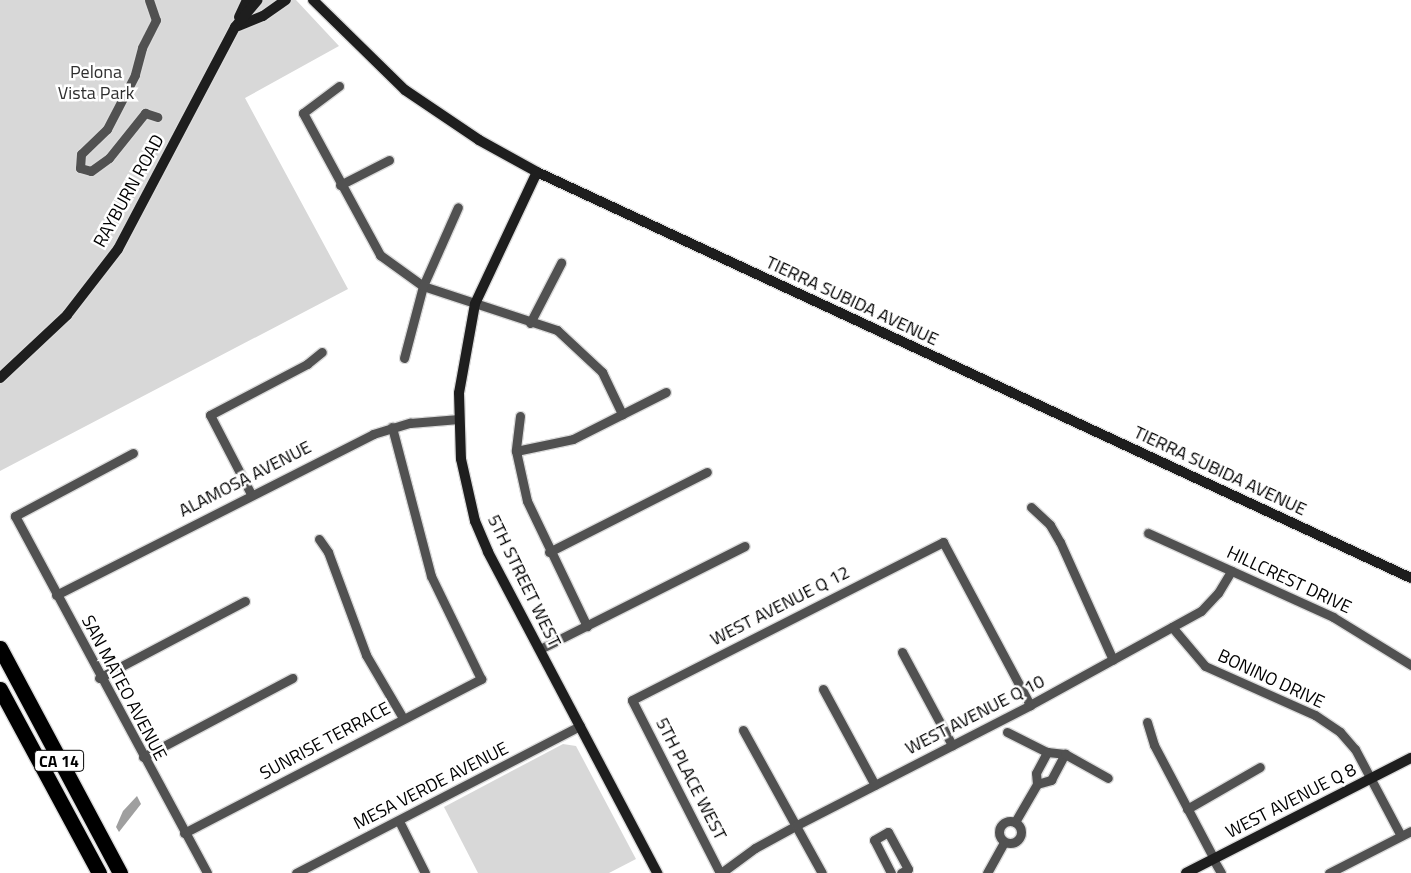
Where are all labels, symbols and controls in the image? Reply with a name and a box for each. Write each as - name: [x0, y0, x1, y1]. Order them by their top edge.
- park label: Pelona Vista Park: [58, 62, 134, 104]
- street label: RAYBURN ROAD: [89, 131, 169, 251]
- street label: TIERRA SUBIDA AVENUE: [762, 252, 942, 350]
- street label: TIERRA SUBIDA AVENUE: [1130, 422, 1310, 520]
- street label: ALAMOSA AVENUE: [175, 436, 315, 522]
- street label: 5TH STREET WEST: [483, 511, 565, 651]
- street label: HILLCREST DRIVE: [1223, 542, 1355, 618]
- street label: WEST AVENUE Q 12: [707, 562, 853, 650]
- street label: SAN MATEO AVENUE: [77, 612, 171, 764]
- street label: BONINO DRIVE: [1214, 645, 1328, 713]
- street label: WEST AVENUE Q 10: [902, 671, 1048, 759]
- street label: SUNRISE TERRACE: [256, 698, 394, 784]
- street label: 5TH PLACE WEST: [651, 714, 731, 844]
- street label: MESA VERDE AVENUE: [350, 738, 512, 834]
- road number: CA 14: [34, 748, 84, 774]
- street label: WEST AVENUE Q 8: [1222, 759, 1360, 843]

